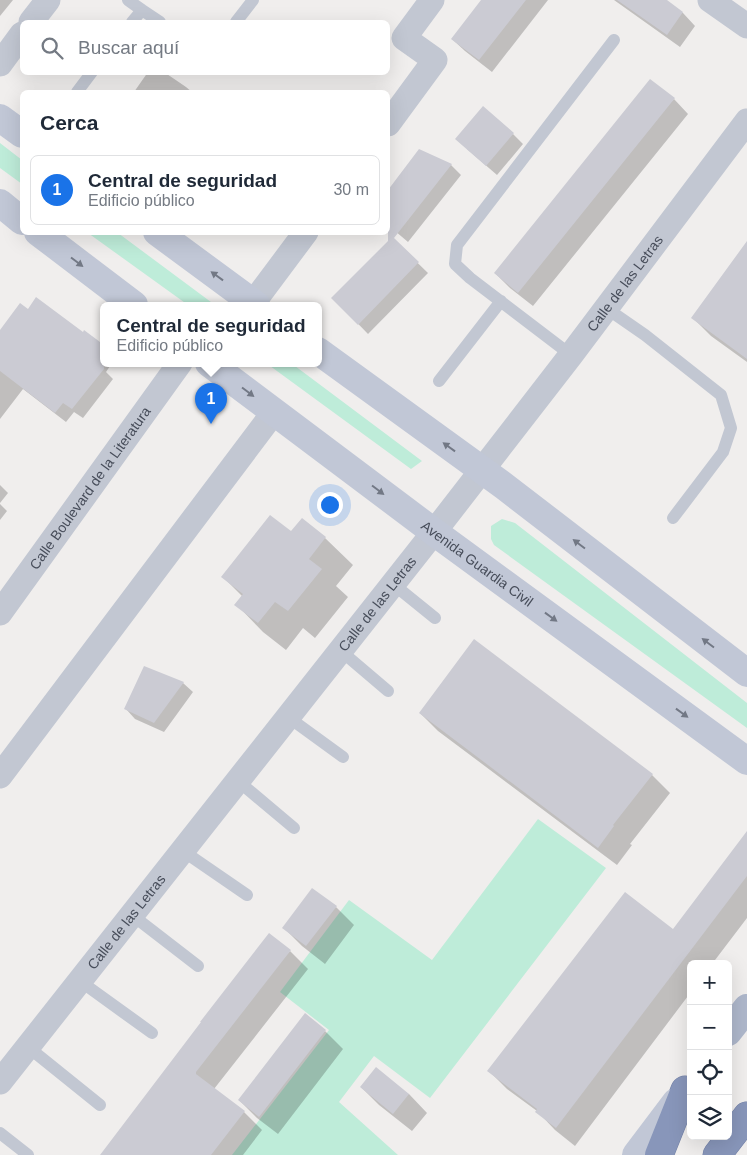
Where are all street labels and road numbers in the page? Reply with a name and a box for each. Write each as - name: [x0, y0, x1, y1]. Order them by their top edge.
- street label: Calle de las Letras: [584, 232, 666, 335]
- street label: Calle Boulevard de la Literatura: [26, 403, 154, 572]
- street label: Avenida Guardia Civil: [418, 517, 536, 610]
- street label: Calle de las Letras: [335, 553, 419, 654]
- street label: Calle de las Letras: [84, 871, 169, 972]

